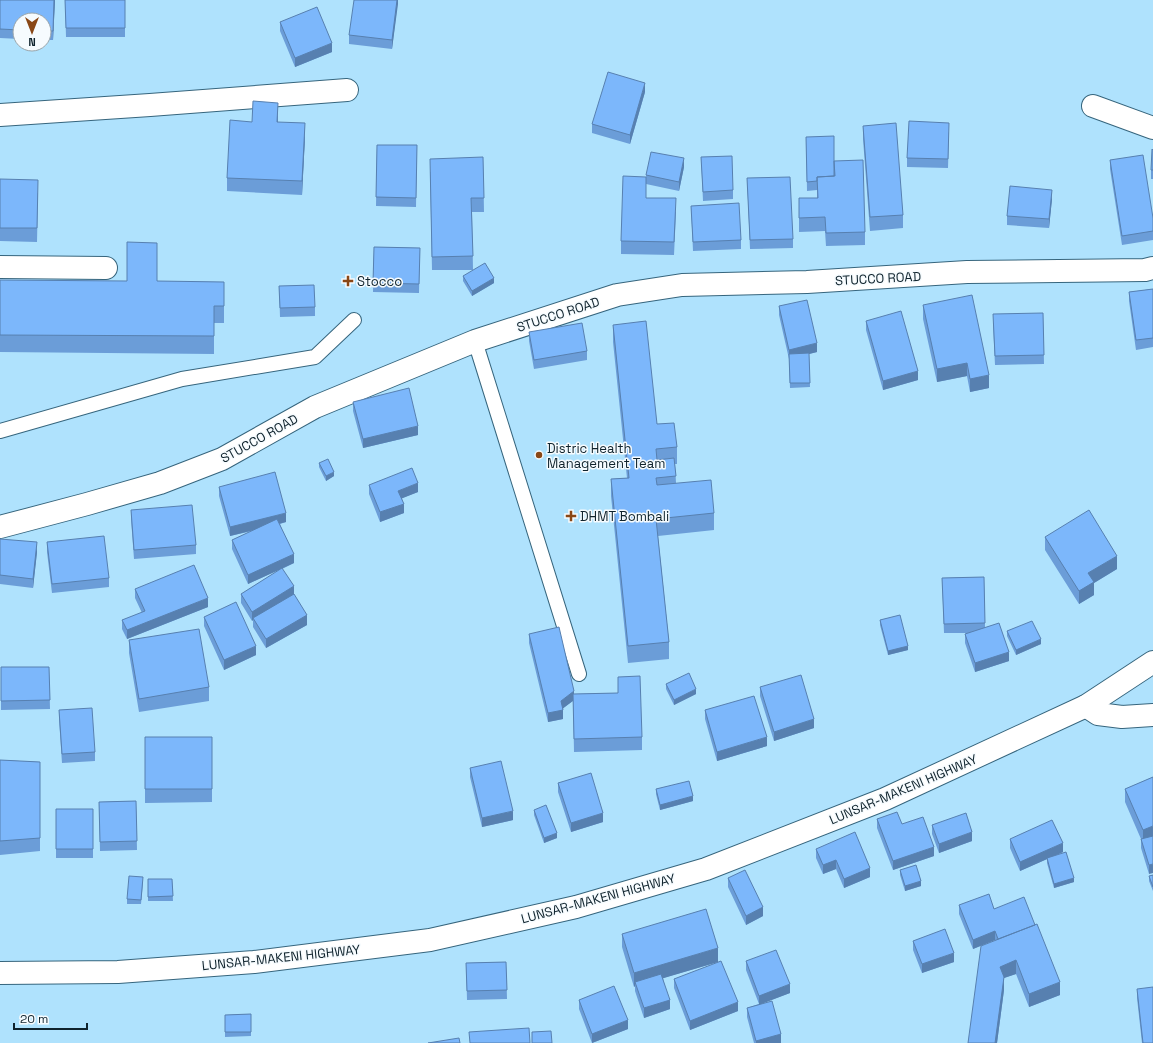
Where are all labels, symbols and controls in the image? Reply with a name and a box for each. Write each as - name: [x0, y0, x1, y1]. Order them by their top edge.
- north arrow: [12, 12, 52, 52]
- text: N: [28, 35, 36, 49]
- street label: STUCCO ROAD: [835, 268, 922, 289]
- place label: Stocco: [357, 273, 402, 290]
- marker: Stocco: [342, 275, 354, 287]
- street label: STUCCO ROAD: [515, 293, 602, 336]
- street label: STUCCO ROAD: [217, 410, 301, 467]
- place label: Distric Health Management Team: [547, 440, 665, 472]
- marker: Distric Health Management Team: [534, 450, 544, 460]
- place label: DHMT Bombali: [580, 508, 669, 525]
- marker: DHMT Bombali: [565, 510, 577, 522]
- street label: LUNSAR-MAKENI HIGHWAY: [827, 751, 980, 828]
- street label: LUNSAR-MAKENI HIGHWAY: [519, 870, 677, 927]
- street label: LUNSAR-MAKENI HIGHWAY: [201, 941, 361, 974]
- scale bar: [14, 1005, 87, 1031]
- text: 20 m: [20, 1011, 48, 1027]

